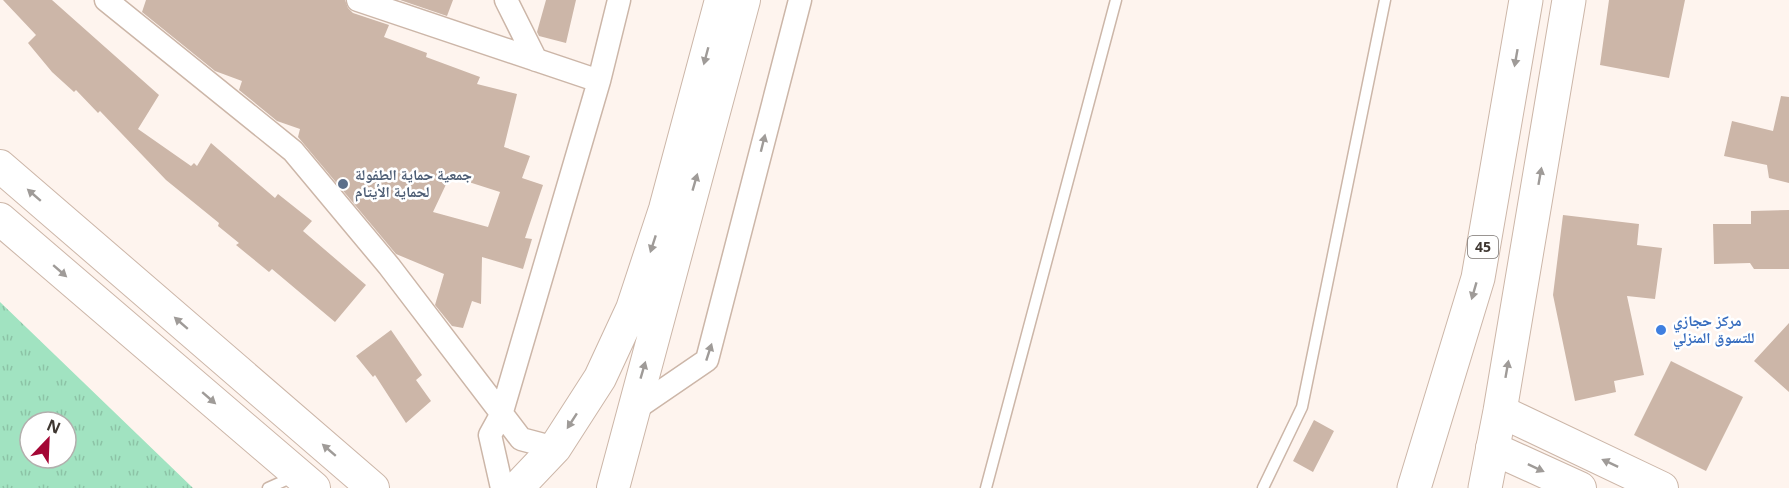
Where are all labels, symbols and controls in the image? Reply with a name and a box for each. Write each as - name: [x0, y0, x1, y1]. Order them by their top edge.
- one-way arrow: [701, 48, 710, 66]
- one-way arrow: [1511, 48, 1520, 67]
- one-way arrow: [759, 134, 769, 152]
- place label: جمعية حماية الطفولة لحماية الأيتام: [355, 164, 472, 202]
- one-way arrow: [1535, 167, 1544, 186]
- one-way arrow: [691, 173, 700, 191]
- marker: جمعية حماية الطفولة لحماية الأيتام: [336, 177, 350, 191]
- one-way arrow: [27, 189, 42, 202]
- one-way arrow: [648, 235, 658, 253]
- road number: 45: [1468, 236, 1498, 258]
- one-way arrow: [52, 264, 67, 277]
- one-way arrow: [1469, 282, 1478, 300]
- place label: مركز حجازي للتسوق المنزلي: [1673, 310, 1754, 350]
- one-way arrow: [173, 316, 189, 329]
- marker: مركز حجازي للتسوق المنزلي: [1654, 323, 1668, 337]
- one-way arrow: [705, 342, 714, 360]
- one-way arrow: [1503, 359, 1512, 378]
- one-way arrow: [639, 361, 648, 379]
- one-way arrow: [201, 391, 216, 404]
- north arrow: [18, 410, 78, 470]
- one-way arrow: [567, 412, 578, 429]
- text: N: [44, 414, 64, 439]
- one-way arrow: [322, 444, 337, 457]
- one-way arrow: [1601, 459, 1618, 468]
- one-way arrow: [1528, 463, 1546, 473]

